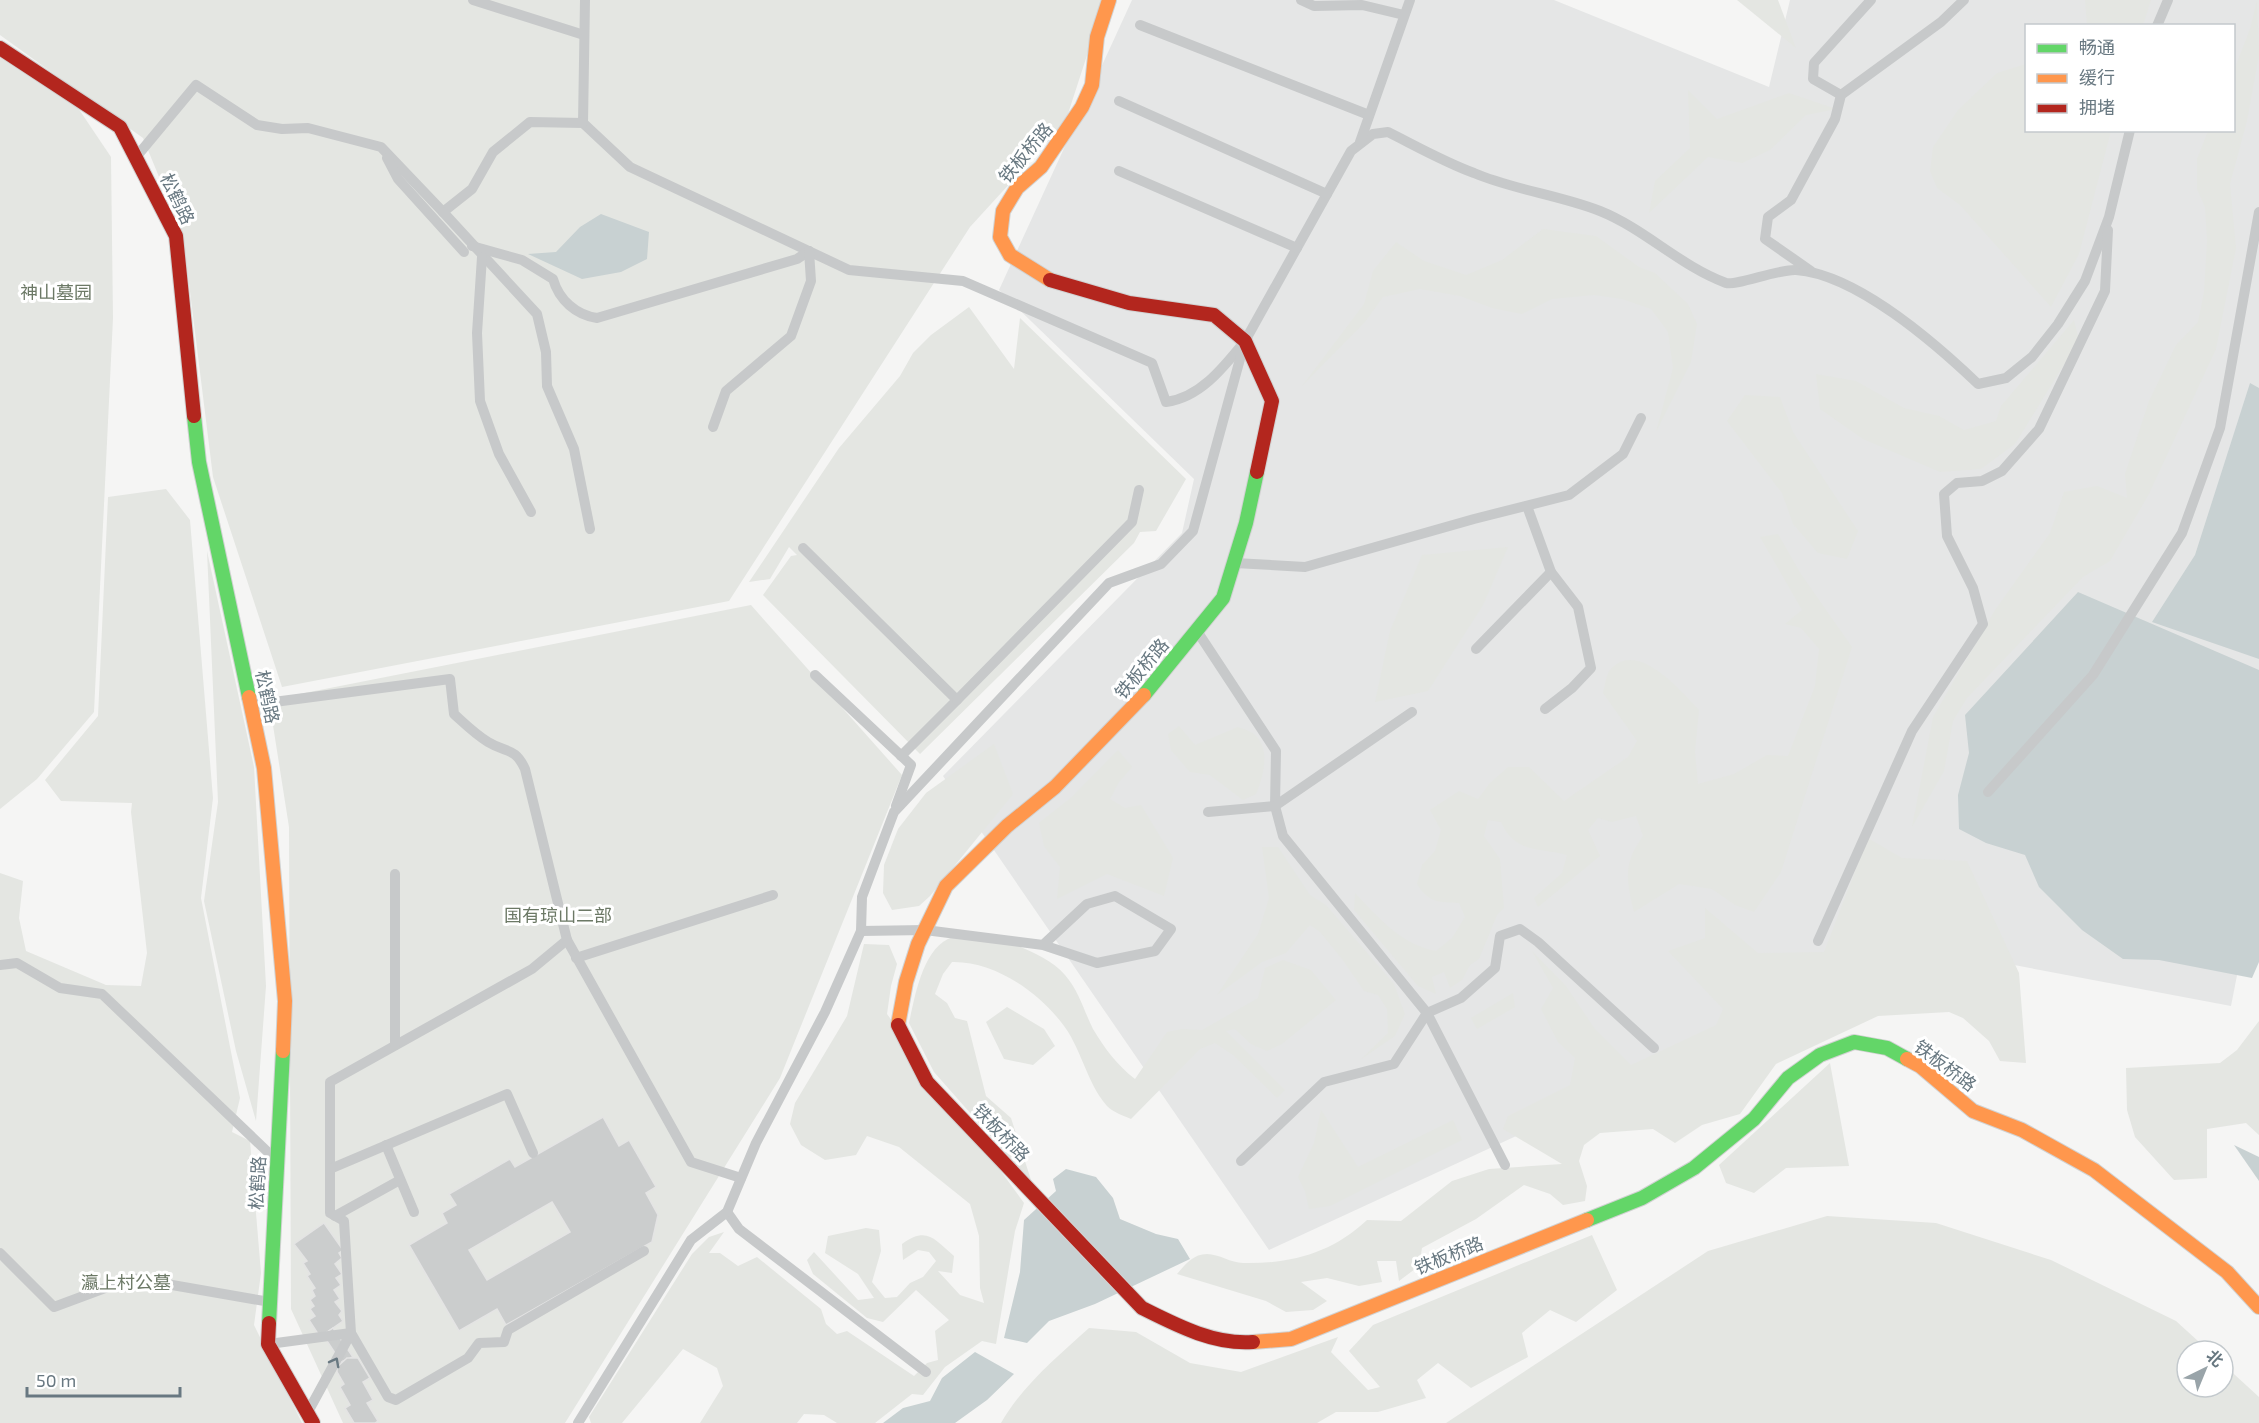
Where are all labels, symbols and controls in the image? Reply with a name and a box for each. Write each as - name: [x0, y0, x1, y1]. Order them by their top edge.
- legend: [2025, 24, 2235, 132]
- text: 畅通: [2079, 36, 2115, 58]
- text: 缓行: [2079, 66, 2115, 88]
- text: 拥堵: [2079, 96, 2115, 118]
- street label: 铁板桥路: [994, 118, 1057, 187]
- street label: 松鹤路: [156, 169, 200, 228]
- park label: 神山墓园: [20, 281, 92, 303]
- street label: 铁板桥路: [1110, 634, 1173, 703]
- street label: 松鹤路: [252, 668, 284, 725]
- park label: 国有琼山二部: [504, 904, 612, 926]
- street label: 铁板桥路: [1910, 1035, 1981, 1096]
- street label: 铁板桥路: [969, 1099, 1035, 1166]
- street label: 松鹤路: [245, 1155, 269, 1210]
- street label: 铁板桥路: [1411, 1231, 1486, 1279]
- park label: 瀛上村公墓: [81, 1271, 171, 1293]
- north arrow: [2175, 1339, 2235, 1399]
- text: 北: [2203, 1345, 2228, 1370]
- one-way arrow: [328, 1357, 339, 1368]
- scale bar: [27, 1360, 180, 1398]
- text: 50 m: [36, 1369, 76, 1391]

